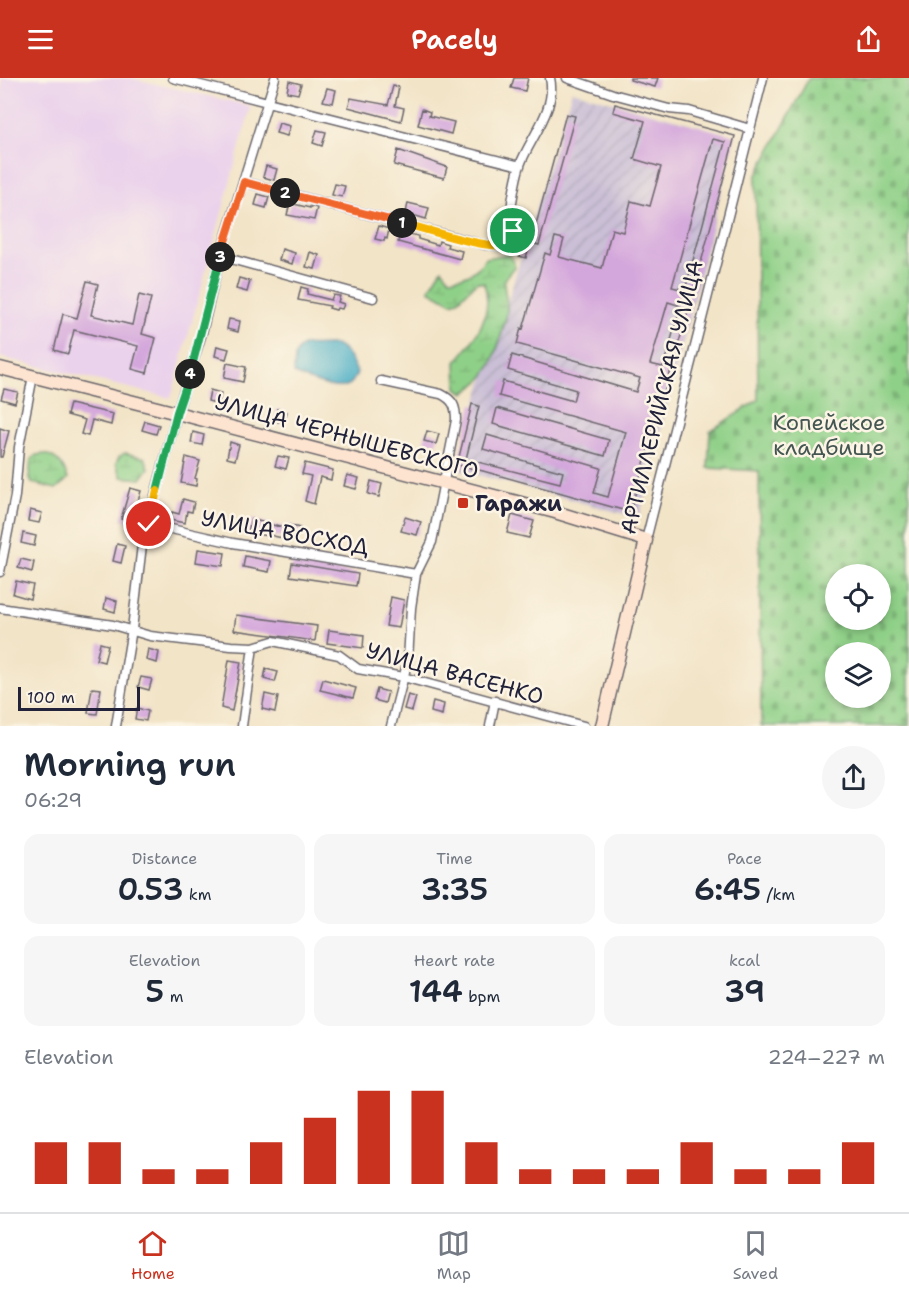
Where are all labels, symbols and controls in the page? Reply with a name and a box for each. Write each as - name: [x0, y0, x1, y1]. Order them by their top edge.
- text: Pacely: [411, 21, 498, 58]
- icon: menu: [24, 23, 57, 56]
- icon: share: [852, 23, 885, 56]
- pin: 2: [270, 178, 300, 208]
- text: 2: [279, 182, 291, 203]
- pin: [487, 205, 538, 256]
- pin: 1: [387, 208, 417, 238]
- text: 1: [398, 212, 406, 233]
- icon: arrive: [496, 214, 529, 247]
- pin: 3: [205, 242, 235, 272]
- text: 3: [214, 246, 226, 267]
- street label: АРТИЛЛЕРИЙСКАЯ УЛИЦА: [613, 257, 710, 537]
- pin: 4: [175, 359, 205, 389]
- text: 4: [184, 363, 196, 384]
- street label: УЛИЦА ЧЕРНЫШЕВСКОГО: [212, 387, 482, 486]
- park label: Копейское кладбище: [773, 408, 885, 462]
- place label: Гаражи: [475, 489, 562, 518]
- marker: Гаражи: [456, 496, 470, 510]
- pin: [123, 498, 174, 549]
- street label: УЛИЦА ВОСХОД: [199, 503, 372, 562]
- icon: check: [132, 507, 165, 540]
- map controls: [825, 564, 891, 708]
- button: locate: [825, 564, 891, 630]
- street label: УЛИЦА ВАСЕНКО: [363, 636, 547, 711]
- button: layers: [825, 642, 891, 708]
- scale bar: [18, 684, 140, 712]
- text: 100 m: [27, 687, 75, 708]
- text: Morning run: [24, 742, 236, 787]
- button: share: [822, 746, 885, 809]
- text: 06:29: [24, 787, 82, 813]
- text: Distance: [132, 848, 197, 869]
- text: Time: [436, 848, 473, 869]
- text: Pace: [727, 848, 762, 869]
- text: 0.53: [117, 869, 183, 910]
- text: 3:35: [421, 869, 488, 910]
- text: 6:45: [694, 869, 761, 910]
- text: km: [183, 884, 212, 905]
- text: /km: [761, 884, 795, 905]
- text: Elevation: [129, 950, 200, 971]
- text: Heart rate: [414, 950, 495, 971]
- text: kcal: [729, 950, 760, 971]
- text: 5: [146, 971, 164, 1012]
- text: 144: [409, 971, 463, 1012]
- text: 39: [724, 971, 765, 1012]
- text: m: [164, 986, 183, 1007]
- text: bpm: [463, 986, 500, 1007]
- text: Elevation: [24, 1044, 114, 1070]
- text: 224–227 m: [768, 1044, 885, 1070]
- tab: Home: [131, 1227, 175, 1284]
- tab: Map: [437, 1227, 471, 1284]
- tab: Saved: [733, 1227, 778, 1284]

